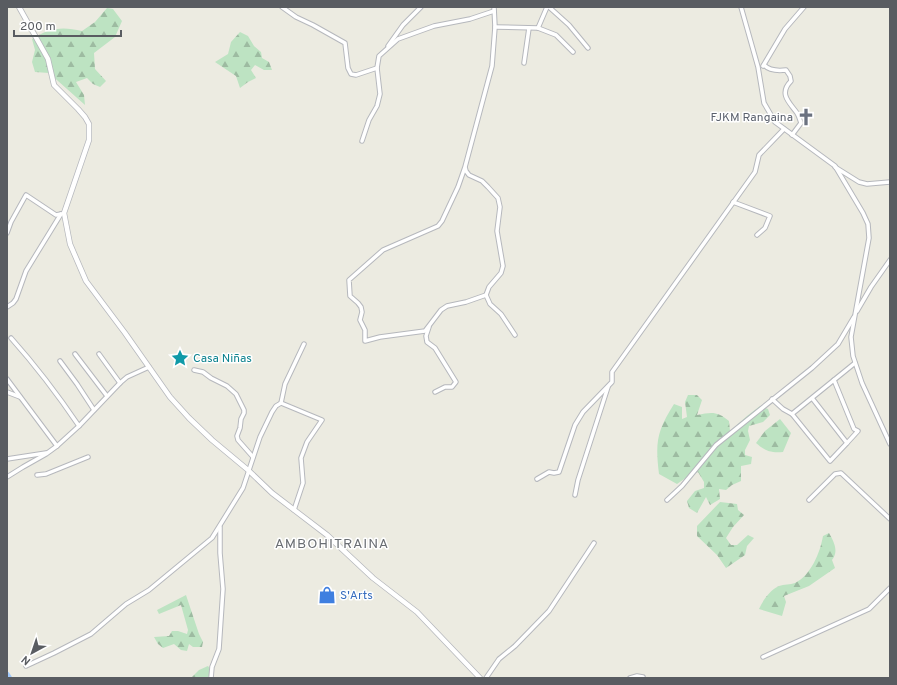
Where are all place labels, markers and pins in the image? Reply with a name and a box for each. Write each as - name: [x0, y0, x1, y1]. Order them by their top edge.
- church icon: FJKM Rangaina: [796, 107, 816, 127]
- place label: FJKM Rangaina: [711, 110, 793, 126]
- place icon: Casa Niñas: [170, 348, 190, 368]
- place label: Casa Niñas: [193, 351, 252, 367]
- shop icon: S'Arts: [317, 585, 337, 605]
- place label: S'Arts: [340, 588, 373, 604]

